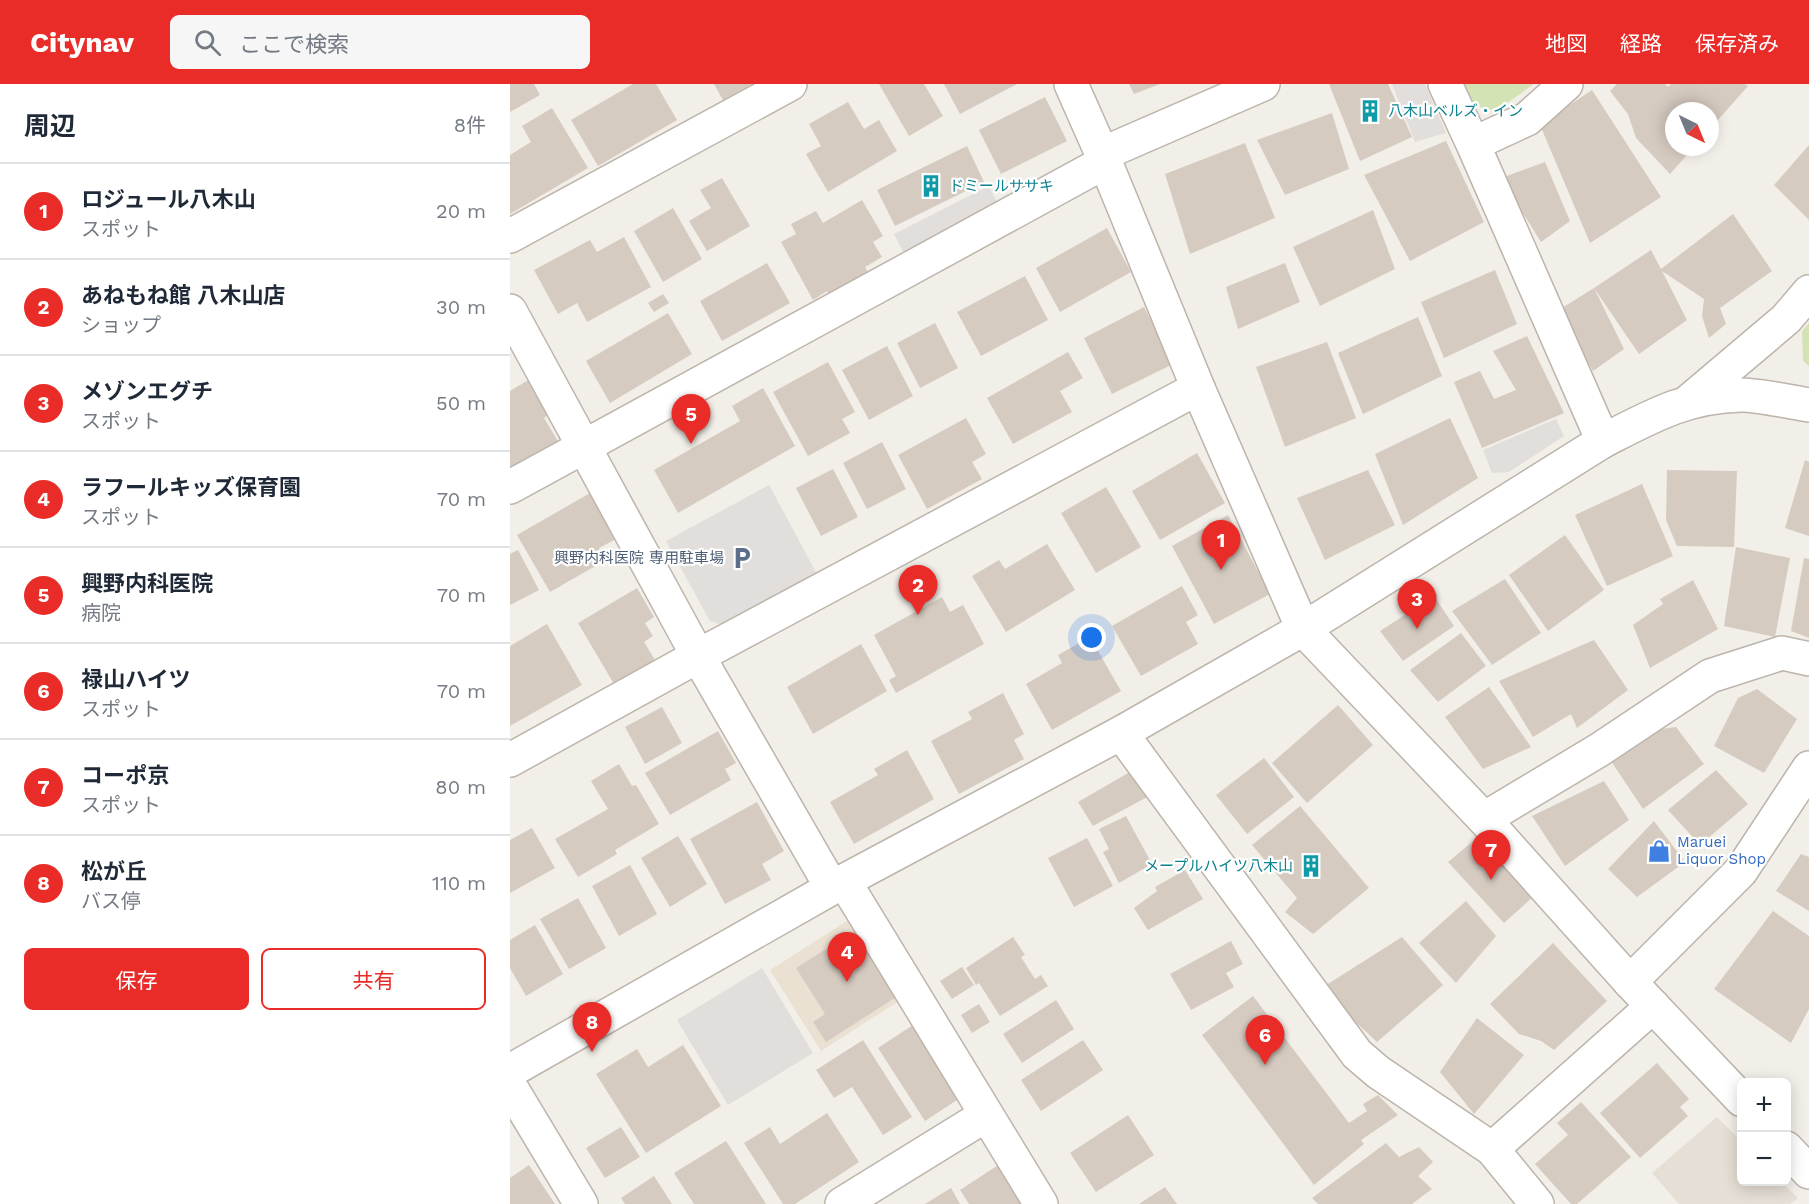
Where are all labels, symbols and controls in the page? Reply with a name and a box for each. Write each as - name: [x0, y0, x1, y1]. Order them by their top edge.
- search box: [170, 15, 590, 69]
- text: Citynav: [30, 26, 134, 59]
- icon: search: [191, 26, 224, 59]
- text: 地図: [1545, 31, 1587, 56]
- text: 経路: [1620, 31, 1662, 56]
- text: 保存済み: [1695, 31, 1779, 56]
- text: ここで検索: [239, 32, 349, 57]
- building icon: 八木山ベルズ・イン: [1357, 98, 1383, 124]
- place label: 八木山ベルズ・イン: [1388, 102, 1523, 120]
- north arrow: [1665, 102, 1719, 156]
- text: 周辺: [24, 111, 76, 141]
- text: 8件: [454, 113, 486, 137]
- building icon: ドミールササキ: [918, 173, 944, 199]
- place label: ドミールササキ: [949, 177, 1054, 195]
- text: ロジュール八木山: [81, 187, 255, 212]
- text: 1: [39, 199, 48, 223]
- text: 20 m: [436, 199, 486, 223]
- text: スポット: [81, 217, 161, 241]
- text: あねもね館 八木山店: [81, 283, 285, 308]
- text: 2: [38, 295, 49, 319]
- text: 30 m: [436, 295, 486, 319]
- text: ショップ: [81, 313, 161, 337]
- text: メゾンエグチ: [81, 379, 213, 404]
- text: 3: [38, 391, 49, 415]
- text: 50 m: [436, 391, 486, 415]
- pin: 5: [672, 394, 711, 444]
- text: スポット: [81, 409, 161, 433]
- text: ラフールキッズ保育園: [81, 475, 301, 500]
- text: 4: [37, 487, 50, 511]
- text: 70 m: [437, 487, 486, 511]
- text: スポット: [81, 505, 161, 529]
- pin: 1: [1202, 520, 1240, 570]
- parking icon: 興野内科医院 専用駐車場: [729, 545, 755, 571]
- place label: 興野内科医院 専用駐車場: [554, 549, 724, 567]
- pin: 2: [898, 566, 938, 615]
- text: 興野内科医院: [81, 571, 213, 596]
- pin: 3: [1398, 580, 1436, 629]
- text: 5: [38, 583, 49, 607]
- text: 70 m: [437, 583, 486, 607]
- text: 病院: [81, 601, 121, 625]
- your location: [1077, 623, 1106, 652]
- text: 禄山ハイツ: [81, 667, 191, 692]
- text: 6: [37, 679, 50, 703]
- text: 70 m: [437, 679, 486, 703]
- text: スポット: [81, 697, 161, 721]
- text: コーポ京: [81, 763, 169, 788]
- text: 7: [37, 775, 50, 799]
- text: 80 m: [435, 775, 486, 799]
- text: スポット: [81, 793, 161, 817]
- pin: 7: [1472, 830, 1510, 880]
- place label: Maruei Liquor Shop: [1677, 833, 1766, 868]
- shop icon: Maruei Liquor Shop: [1646, 838, 1672, 864]
- building icon: メープルハイツ八木山: [1298, 853, 1324, 879]
- place label: メープルハイツ八木山: [1144, 857, 1293, 875]
- text: 松が丘: [81, 859, 147, 884]
- text: 8: [37, 871, 50, 895]
- text: 110 m: [432, 871, 486, 895]
- text: バス停: [81, 889, 141, 913]
- pin: 4: [828, 932, 866, 982]
- button: 保存: [24, 948, 249, 1010]
- button: 共有: [261, 948, 486, 1010]
- pin: 8: [572, 1002, 611, 1052]
- pin: 6: [1246, 1016, 1284, 1065]
- map controls: [1737, 1078, 1791, 1186]
- button: +: [1737, 1078, 1791, 1132]
- button: −: [1737, 1132, 1791, 1186]

